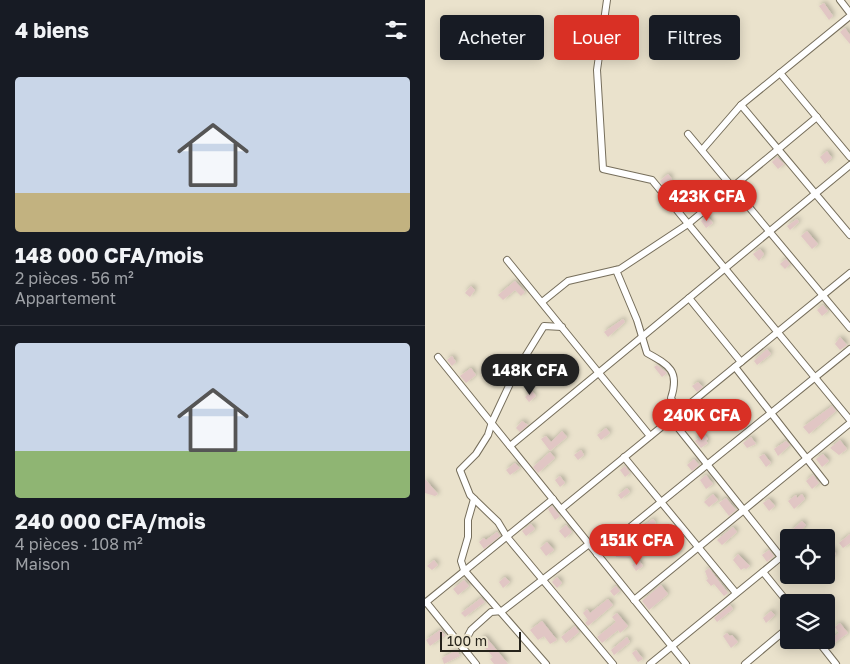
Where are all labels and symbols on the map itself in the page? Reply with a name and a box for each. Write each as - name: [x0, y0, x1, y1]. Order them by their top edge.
- pin: 423K CFA: [655, 180, 759, 222]
- pin: 148K CFA: [478, 354, 582, 396]
- pin: 240K CFA: [650, 398, 754, 441]
- pin: 151K CFA: [585, 524, 689, 566]
- scale bar: [440, 629, 521, 652]

